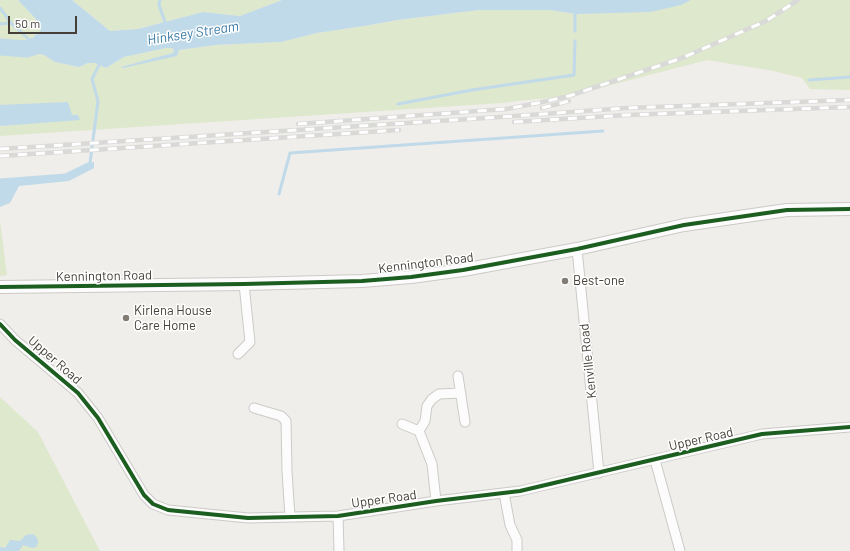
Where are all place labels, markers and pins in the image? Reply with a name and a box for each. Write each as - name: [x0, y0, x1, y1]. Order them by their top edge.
- place label: Best-one: [573, 273, 625, 289]
- marker: Best-one: [560, 276, 570, 286]
- place label: Kirlena House Care Home: [134, 303, 212, 334]
- marker: Kirlena House Care Home: [121, 313, 131, 323]

